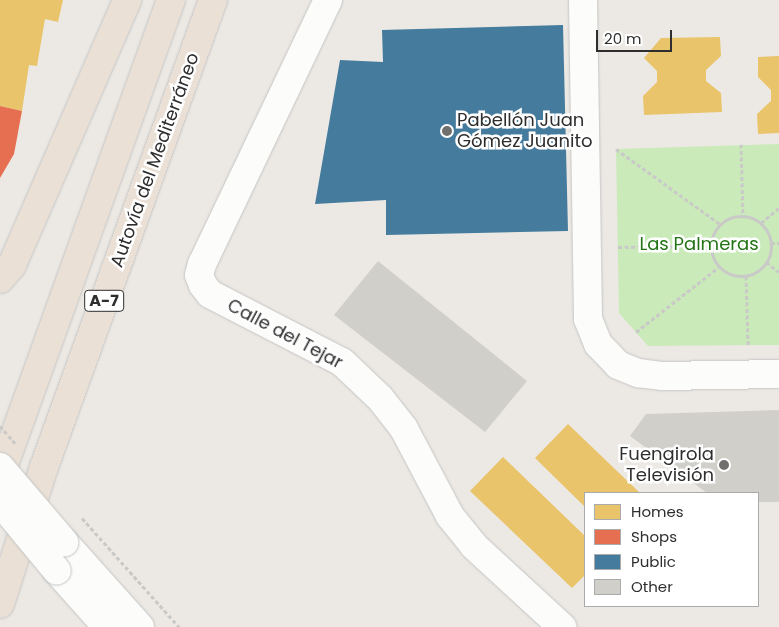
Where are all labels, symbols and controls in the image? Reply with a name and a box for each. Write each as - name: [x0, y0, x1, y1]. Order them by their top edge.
- scale bar: [599, 20, 675, 52]
- text: 20 m: [604, 28, 642, 49]
- street label: Autovía del Mediterráneo: [106, 50, 204, 270]
- place label: Pabellón Juan Gómez Juanito: [457, 110, 592, 152]
- marker: Pabellón Juan Gómez Juanito: [441, 125, 453, 137]
- park label: Las Palmeras: [639, 233, 759, 255]
- road number: A-7: [84, 288, 124, 314]
- street label: Calle del Tejar: [224, 294, 346, 374]
- place label: Fuengirola Televisión: [619, 444, 714, 486]
- marker: Fuengirola Televisión: [718, 459, 730, 471]
- legend: [584, 492, 759, 607]
- text: Homes: [631, 501, 684, 522]
- text: Shops: [631, 526, 677, 547]
- text: Public: [631, 551, 676, 572]
- text: Other: [631, 576, 673, 597]

